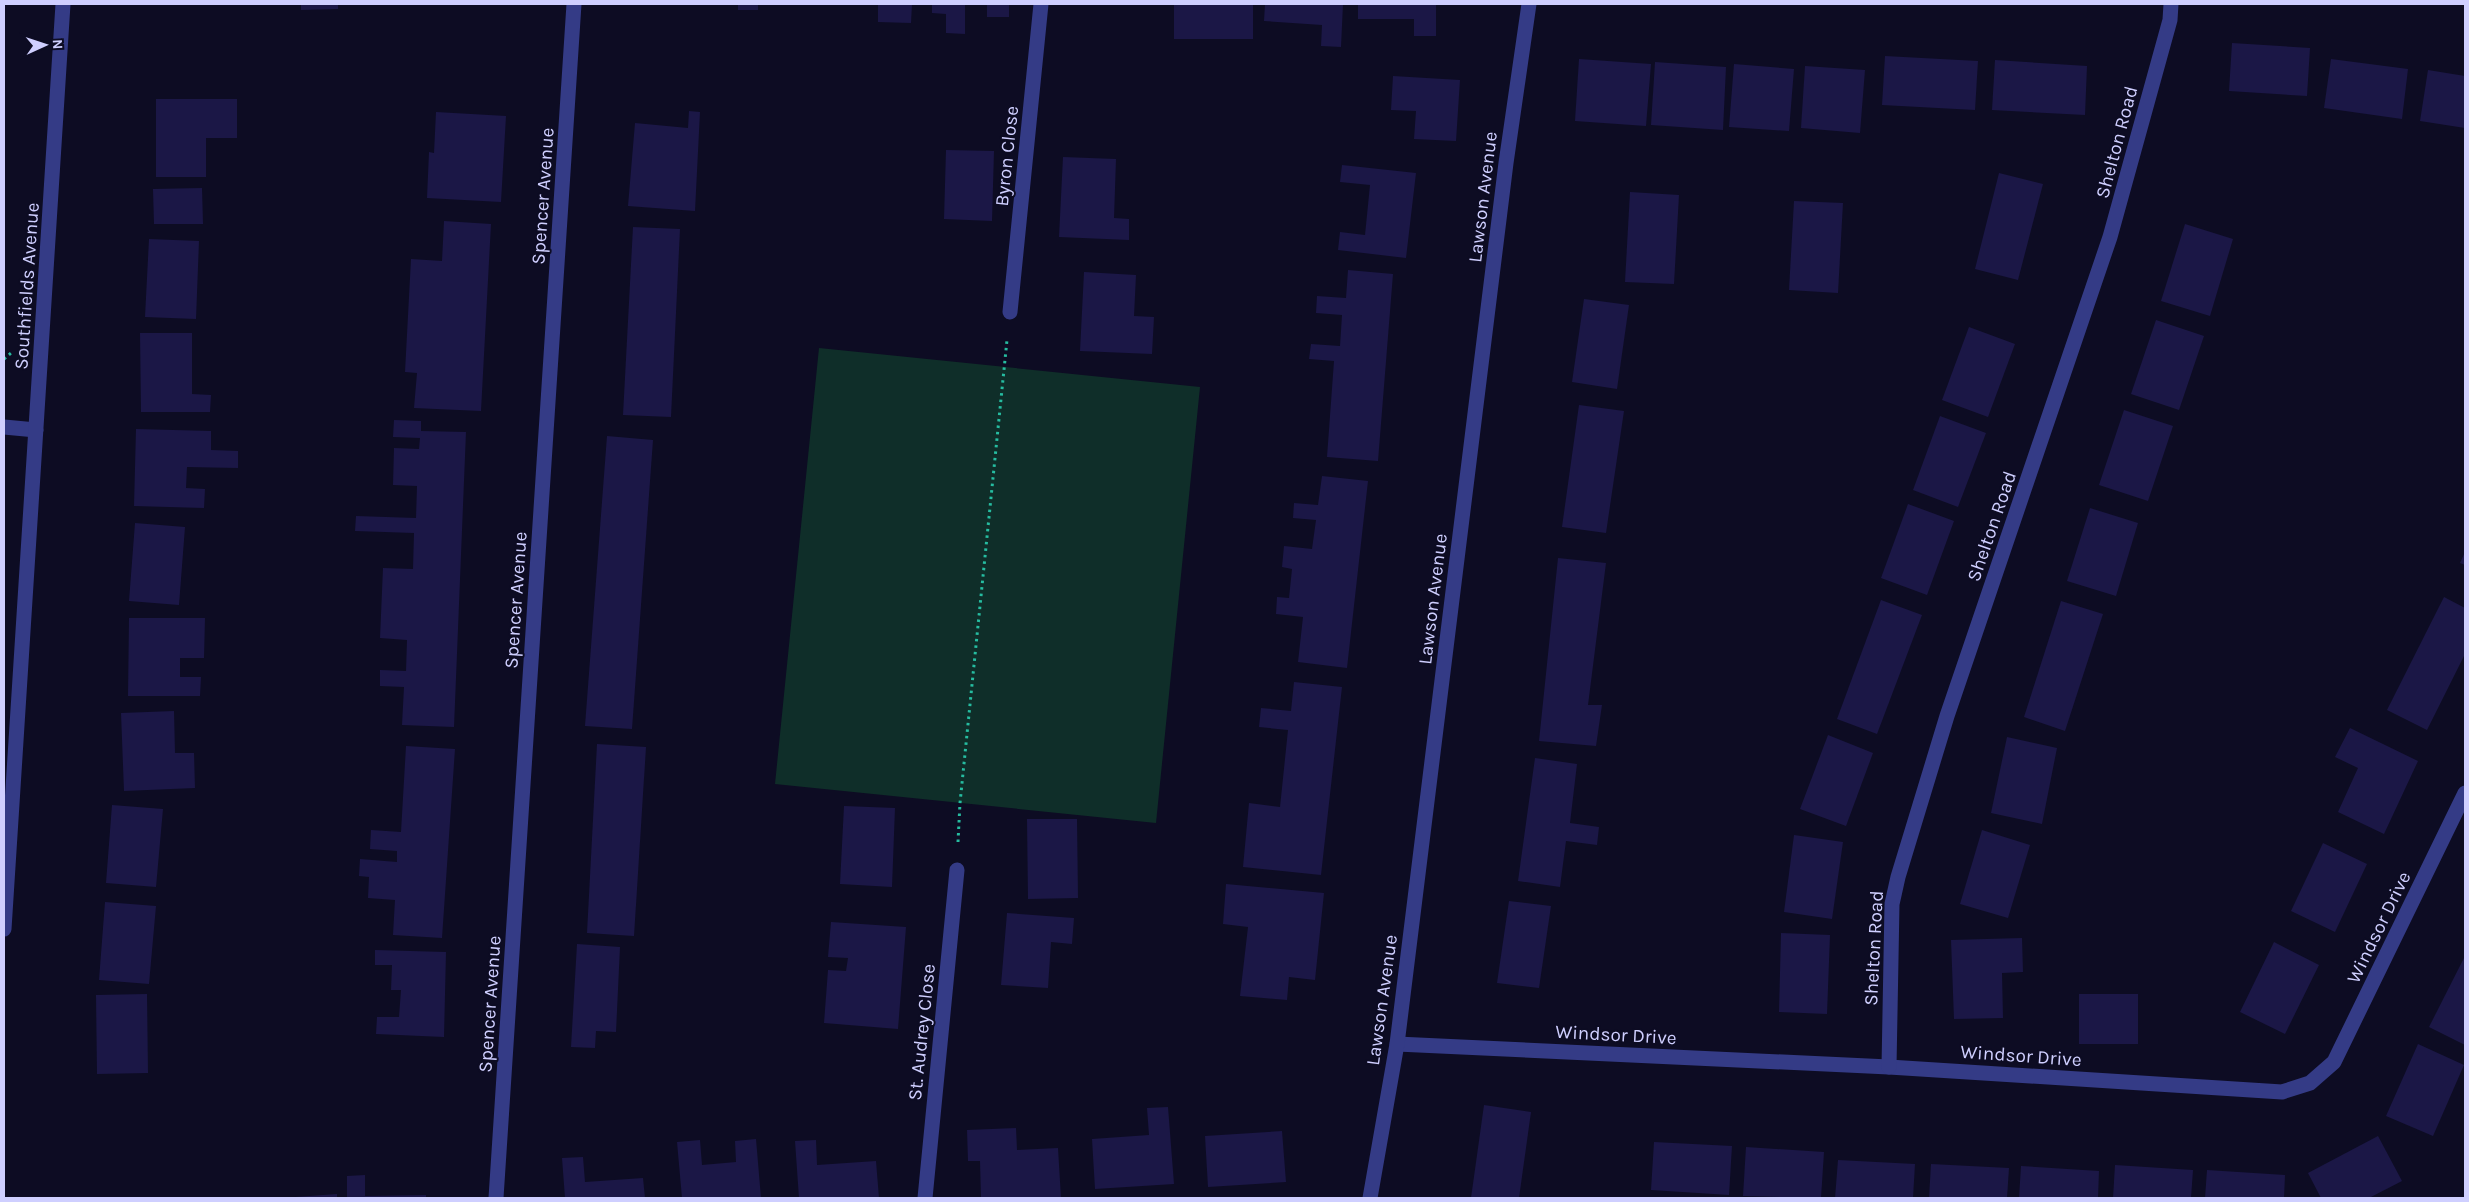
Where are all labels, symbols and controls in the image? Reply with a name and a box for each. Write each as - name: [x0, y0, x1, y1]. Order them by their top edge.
- north arrow: [20, 20, 70, 70]
- text: N: [49, 39, 66, 50]
- street label: Shelton Road: [2091, 84, 2143, 201]
- street label: Byron Close: [991, 105, 1023, 207]
- street label: Spencer Avenue: [527, 127, 559, 265]
- street label: Lawson Avenue: [1464, 130, 1502, 264]
- street label: Southfields Avenue: [10, 202, 44, 370]
- street label: Shelton Road: [1963, 468, 2021, 584]
- street label: Spencer Avenue: [500, 531, 532, 669]
- street label: Lawson Avenue: [1414, 532, 1452, 666]
- street label: Windsor Drive: [2342, 868, 2415, 987]
- street label: Shelton Road: [1860, 890, 1888, 1006]
- street label: Lawson Avenue: [1362, 933, 1402, 1067]
- street label: Spencer Avenue: [474, 935, 506, 1073]
- street label: St. Audrey Close: [904, 963, 940, 1102]
- street label: Windsor Drive: [1555, 1021, 1677, 1049]
- street label: Windsor Drive: [1960, 1041, 2082, 1071]

